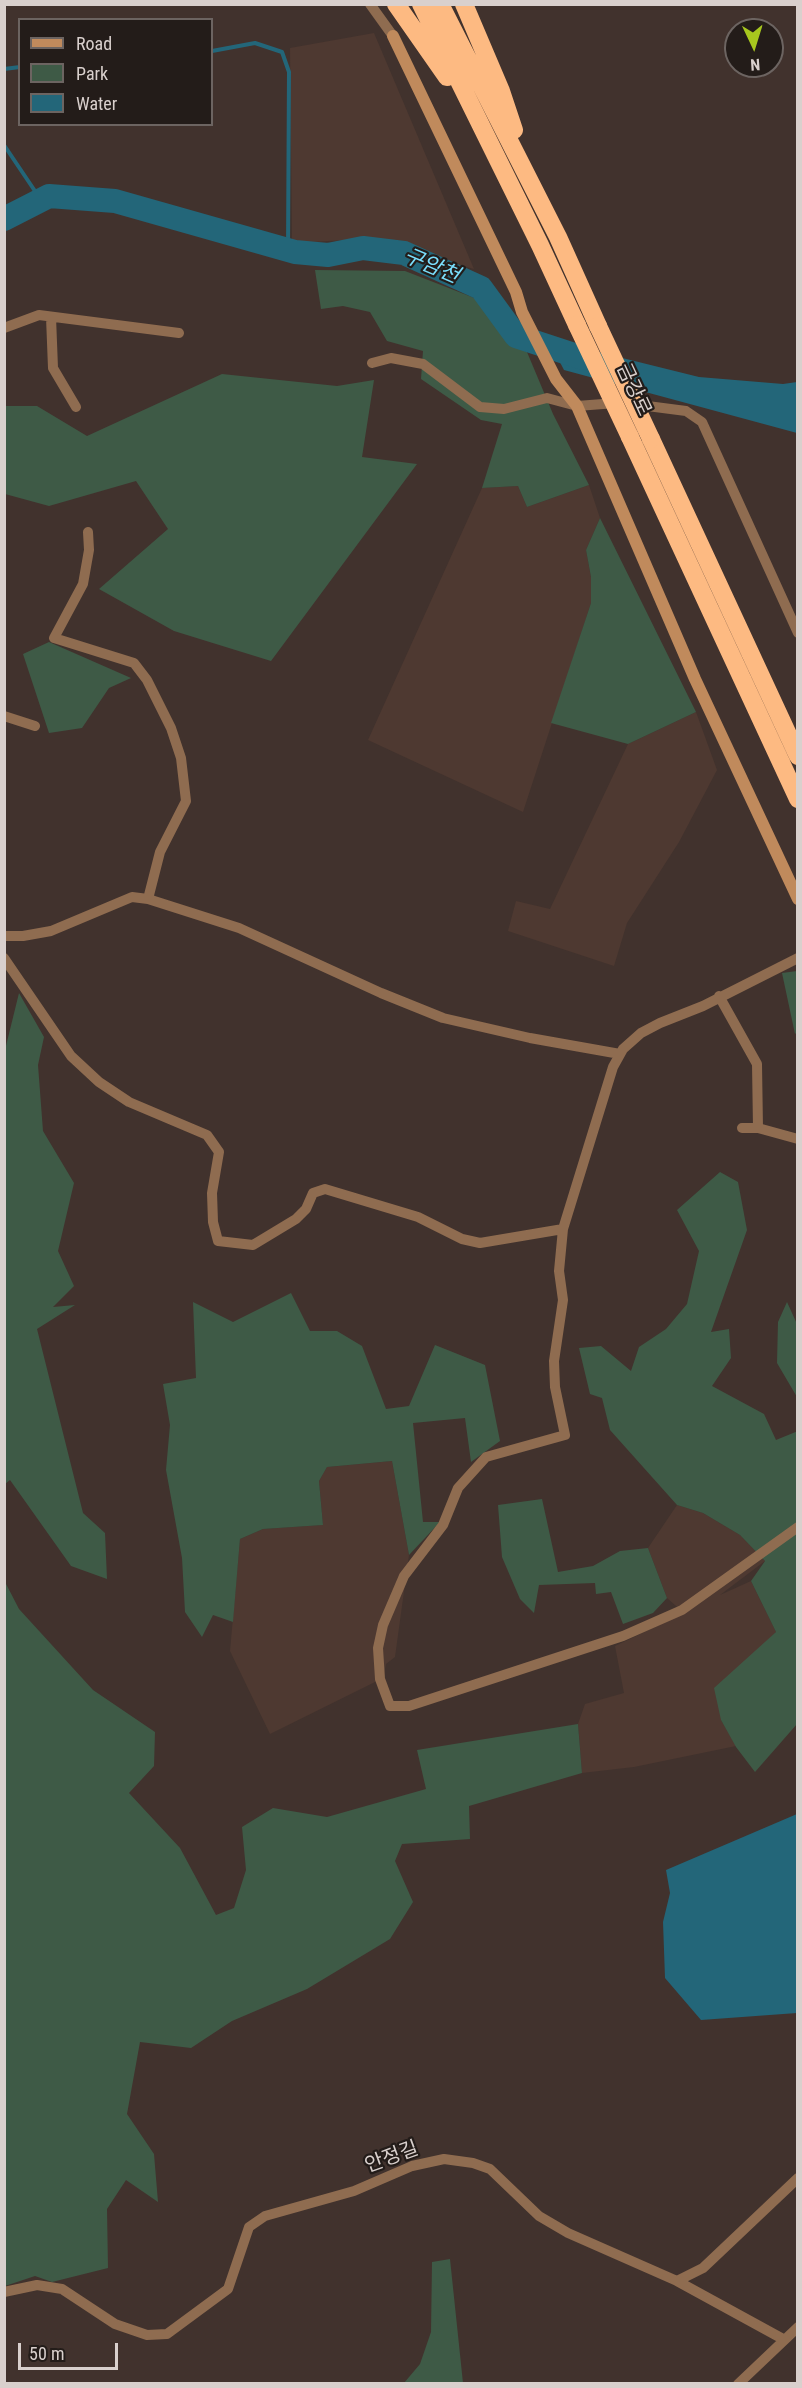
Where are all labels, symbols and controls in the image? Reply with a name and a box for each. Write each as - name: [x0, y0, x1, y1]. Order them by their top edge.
- legend: [18, 18, 213, 126]
- north arrow: [724, 18, 784, 78]
- text: Road: [76, 33, 112, 54]
- text: N: [750, 55, 761, 74]
- text: Park: [76, 63, 108, 84]
- text: Water: [76, 93, 117, 114]
- water label: 구암천: [399, 244, 463, 290]
- street label: 금강로: [610, 360, 656, 420]
- street label: 안정길: [362, 2137, 422, 2179]
- scale bar: [21, 2331, 122, 2369]
- text: 50 m: [29, 2343, 64, 2364]

